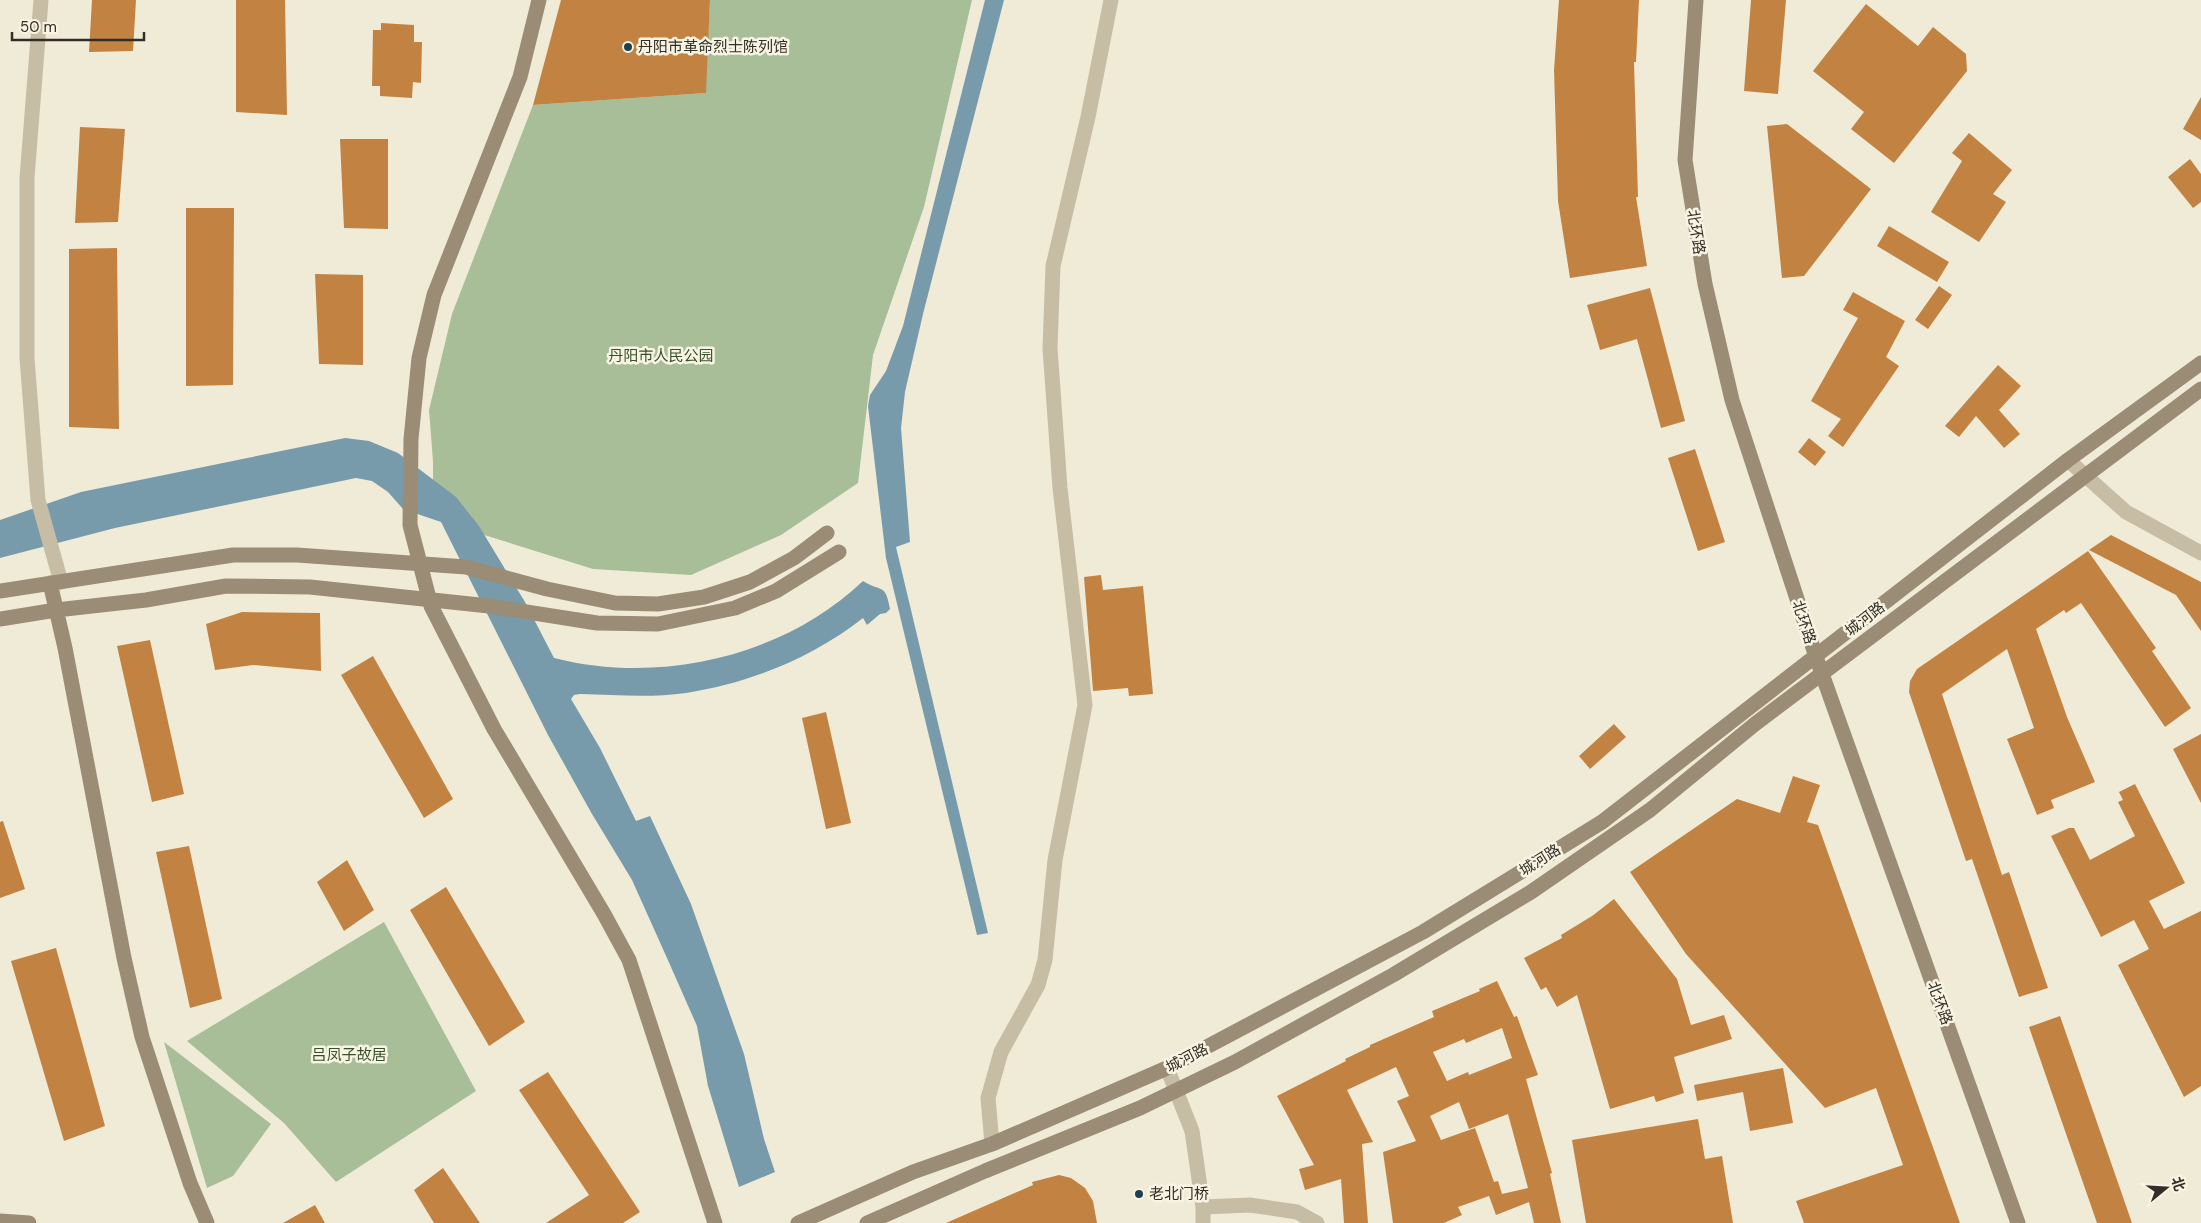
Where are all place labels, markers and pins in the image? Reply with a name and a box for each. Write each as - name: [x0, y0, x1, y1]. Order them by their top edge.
- place label: 丹阳市革命烈士陈列馆: [638, 37, 788, 57]
- marker: 丹阳市革命烈士陈列馆: [622, 41, 634, 53]
- place label: 老北门桥: [1149, 1184, 1209, 1204]
- marker: 老北门桥: [1133, 1188, 1145, 1200]

